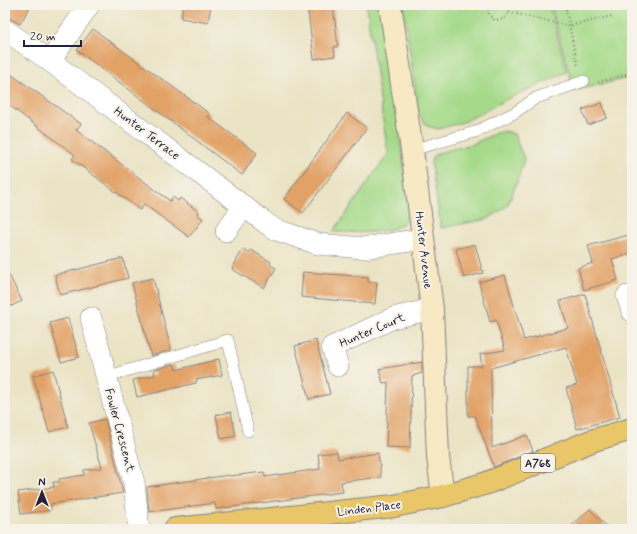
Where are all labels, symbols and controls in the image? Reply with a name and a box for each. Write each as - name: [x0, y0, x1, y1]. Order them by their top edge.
- scale bar: [24, 22, 81, 48]
- text: 20 m: [30, 29, 56, 45]
- street label: Hunter Terrace: [110, 104, 183, 164]
- street label: Hunter Avenue: [410, 210, 436, 290]
- street label: Hunter Court: [337, 310, 408, 352]
- street label: Fowler Crescent: [100, 387, 138, 474]
- road number: A768: [521, 454, 555, 472]
- north arrow: [22, 472, 62, 512]
- text: N: [38, 476, 46, 490]
- street label: Linden Place: [336, 497, 402, 521]

